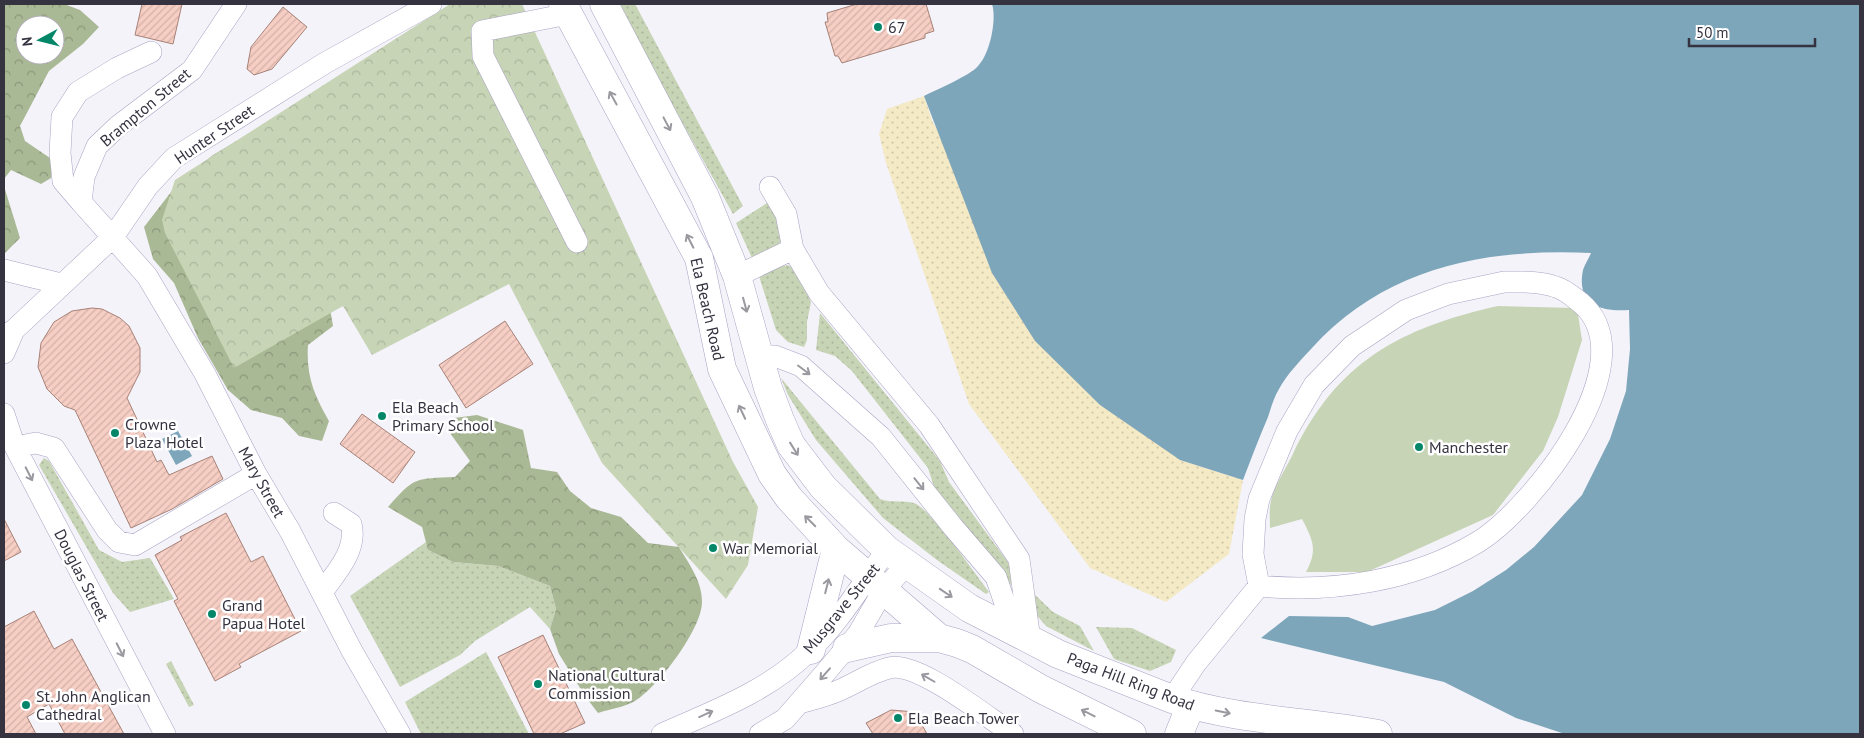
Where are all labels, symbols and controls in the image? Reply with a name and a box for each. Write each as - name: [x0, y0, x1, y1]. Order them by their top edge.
- north arrow: [15, 15, 65, 65]
- scale bar: [1689, 15, 1815, 47]
- place label: 67: [888, 17, 905, 37]
- marker: 67: [872, 21, 884, 33]
- text: 50 m: [1696, 23, 1729, 42]
- text: N: [18, 36, 37, 47]
- street label: Brampton Street: [96, 63, 195, 151]
- one-way arrow: [607, 91, 617, 106]
- street label: Hunter Street: [170, 100, 258, 168]
- one-way arrow: [662, 117, 672, 132]
- one-way arrow: [685, 234, 694, 249]
- street label: Ela Beach Road: [686, 256, 730, 362]
- one-way arrow: [741, 297, 750, 313]
- one-way arrow: [797, 365, 811, 375]
- place label: Ela Beach Primary School: [392, 397, 494, 435]
- one-way arrow: [737, 405, 746, 420]
- marker: Ela Beach Primary School: [376, 410, 388, 422]
- place label: Crowne Plaza Hotel: [125, 414, 204, 452]
- marker: Crowne Plaza Hotel: [109, 427, 121, 439]
- place label: Manchester: [1429, 437, 1509, 457]
- marker: Manchester: [1413, 441, 1425, 453]
- one-way arrow: [789, 442, 800, 456]
- street label: Mary Street: [234, 443, 290, 521]
- one-way arrow: [24, 467, 34, 482]
- one-way arrow: [913, 477, 924, 490]
- one-way arrow: [804, 515, 816, 527]
- street label: Douglas Street: [50, 526, 114, 625]
- place label: War Memorial: [723, 538, 818, 558]
- marker: War Memorial: [707, 542, 719, 554]
- street label: Musgrave Street: [798, 558, 884, 657]
- one-way arrow: [822, 578, 832, 594]
- one-way arrow: [939, 588, 953, 598]
- place label: Grand Papua Hotel: [222, 595, 306, 633]
- marker: Grand Papua Hotel: [206, 608, 218, 620]
- one-way arrow: [116, 642, 126, 656]
- street label: Paga Hill Ring Road: [1064, 647, 1198, 715]
- place label: National Cultural Commission: [548, 665, 665, 703]
- one-way arrow: [819, 667, 831, 680]
- one-way arrow: [921, 673, 936, 683]
- marker: National Cultural Commission: [532, 678, 544, 690]
- place label: St. John Anglican Cathedral: [36, 686, 151, 724]
- marker: St. John Anglican Cathedral: [20, 699, 32, 711]
- place label: Ela Beach Tower: [908, 708, 1020, 728]
- one-way arrow: [1081, 708, 1096, 717]
- one-way arrow: [1214, 708, 1230, 717]
- one-way arrow: [698, 709, 713, 719]
- marker: Ela Beach Tower: [892, 712, 904, 724]

